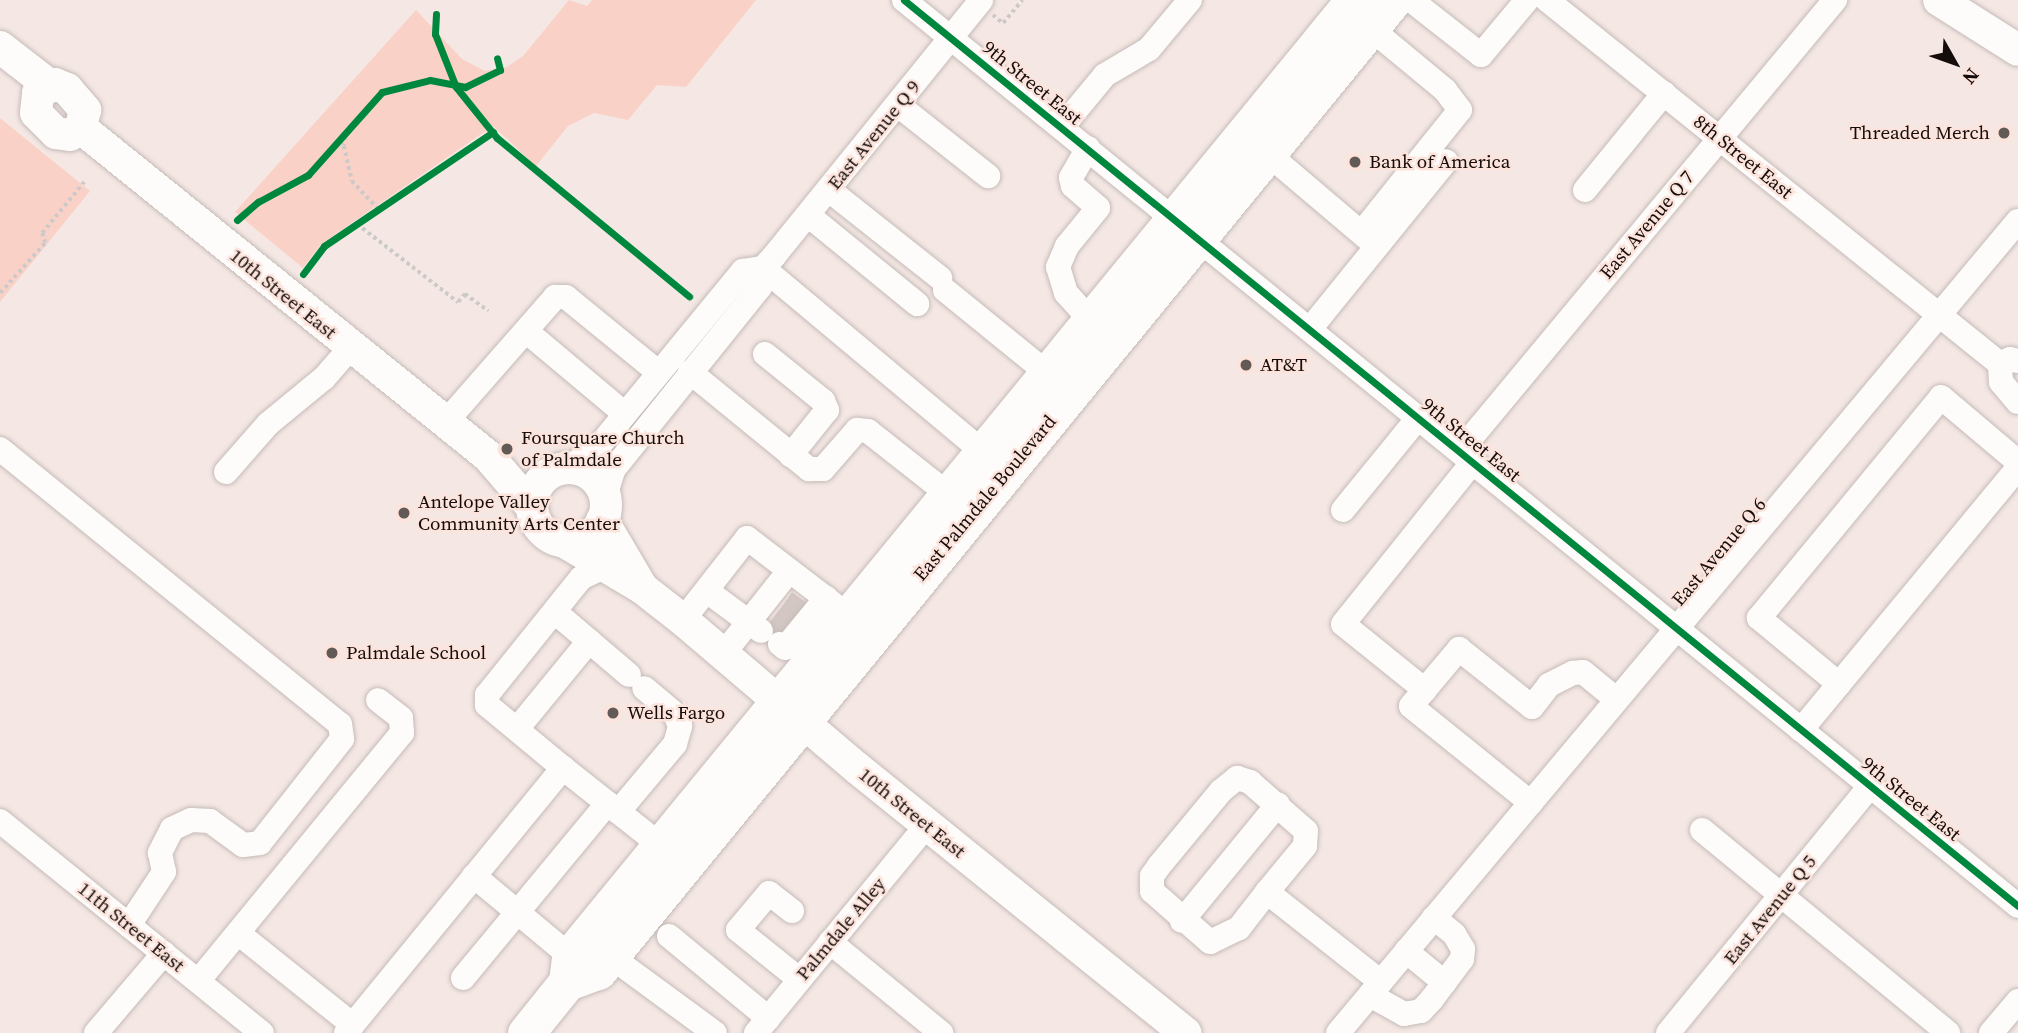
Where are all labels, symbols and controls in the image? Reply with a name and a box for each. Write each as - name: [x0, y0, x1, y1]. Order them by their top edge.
- north arrow: [1920, 28, 1990, 98]
- street label: 9th Street East: [978, 36, 1086, 130]
- text: N: [1957, 63, 1985, 90]
- street label: East Avenue Q 9: [823, 76, 925, 194]
- street label: 8th Street East: [1689, 110, 1797, 204]
- place label: Threaded Merch: [1850, 122, 1990, 144]
- marker: Threaded Merch: [1996, 125, 2012, 141]
- place label: Bank of America: [1369, 151, 1511, 173]
- marker: Bank of America: [1347, 154, 1363, 170]
- street label: East Avenue Q 7: [1595, 166, 1699, 284]
- street label: 10th Street East: [225, 244, 341, 344]
- place label: AT&T: [1260, 354, 1307, 376]
- marker: AT&T: [1238, 357, 1254, 373]
- street label: 9th Street East: [1417, 393, 1525, 487]
- street label: East Palmdale Boulevard: [909, 410, 1061, 586]
- place label: Foursquare Church of Palmdale: [521, 427, 685, 471]
- marker: Foursquare Church of Palmdale: [499, 441, 515, 457]
- place label: Antelope Valley Community Arts Center: [418, 491, 620, 535]
- street label: East Avenue Q 6: [1667, 493, 1771, 611]
- marker: Antelope Valley Community Arts Center: [396, 505, 412, 521]
- place label: Palmdale School: [346, 642, 486, 664]
- marker: Palmdale School: [324, 645, 340, 661]
- place label: Wells Fargo: [627, 702, 725, 724]
- marker: Wells Fargo: [605, 705, 621, 721]
- street label: 9th Street East: [1857, 752, 1965, 846]
- street label: 10th Street East: [854, 763, 970, 863]
- street label: East Avenue Q 5: [1719, 851, 1821, 969]
- street label: Palmdale Alley: [792, 873, 890, 985]
- street label: 11th Street East: [73, 877, 189, 977]

